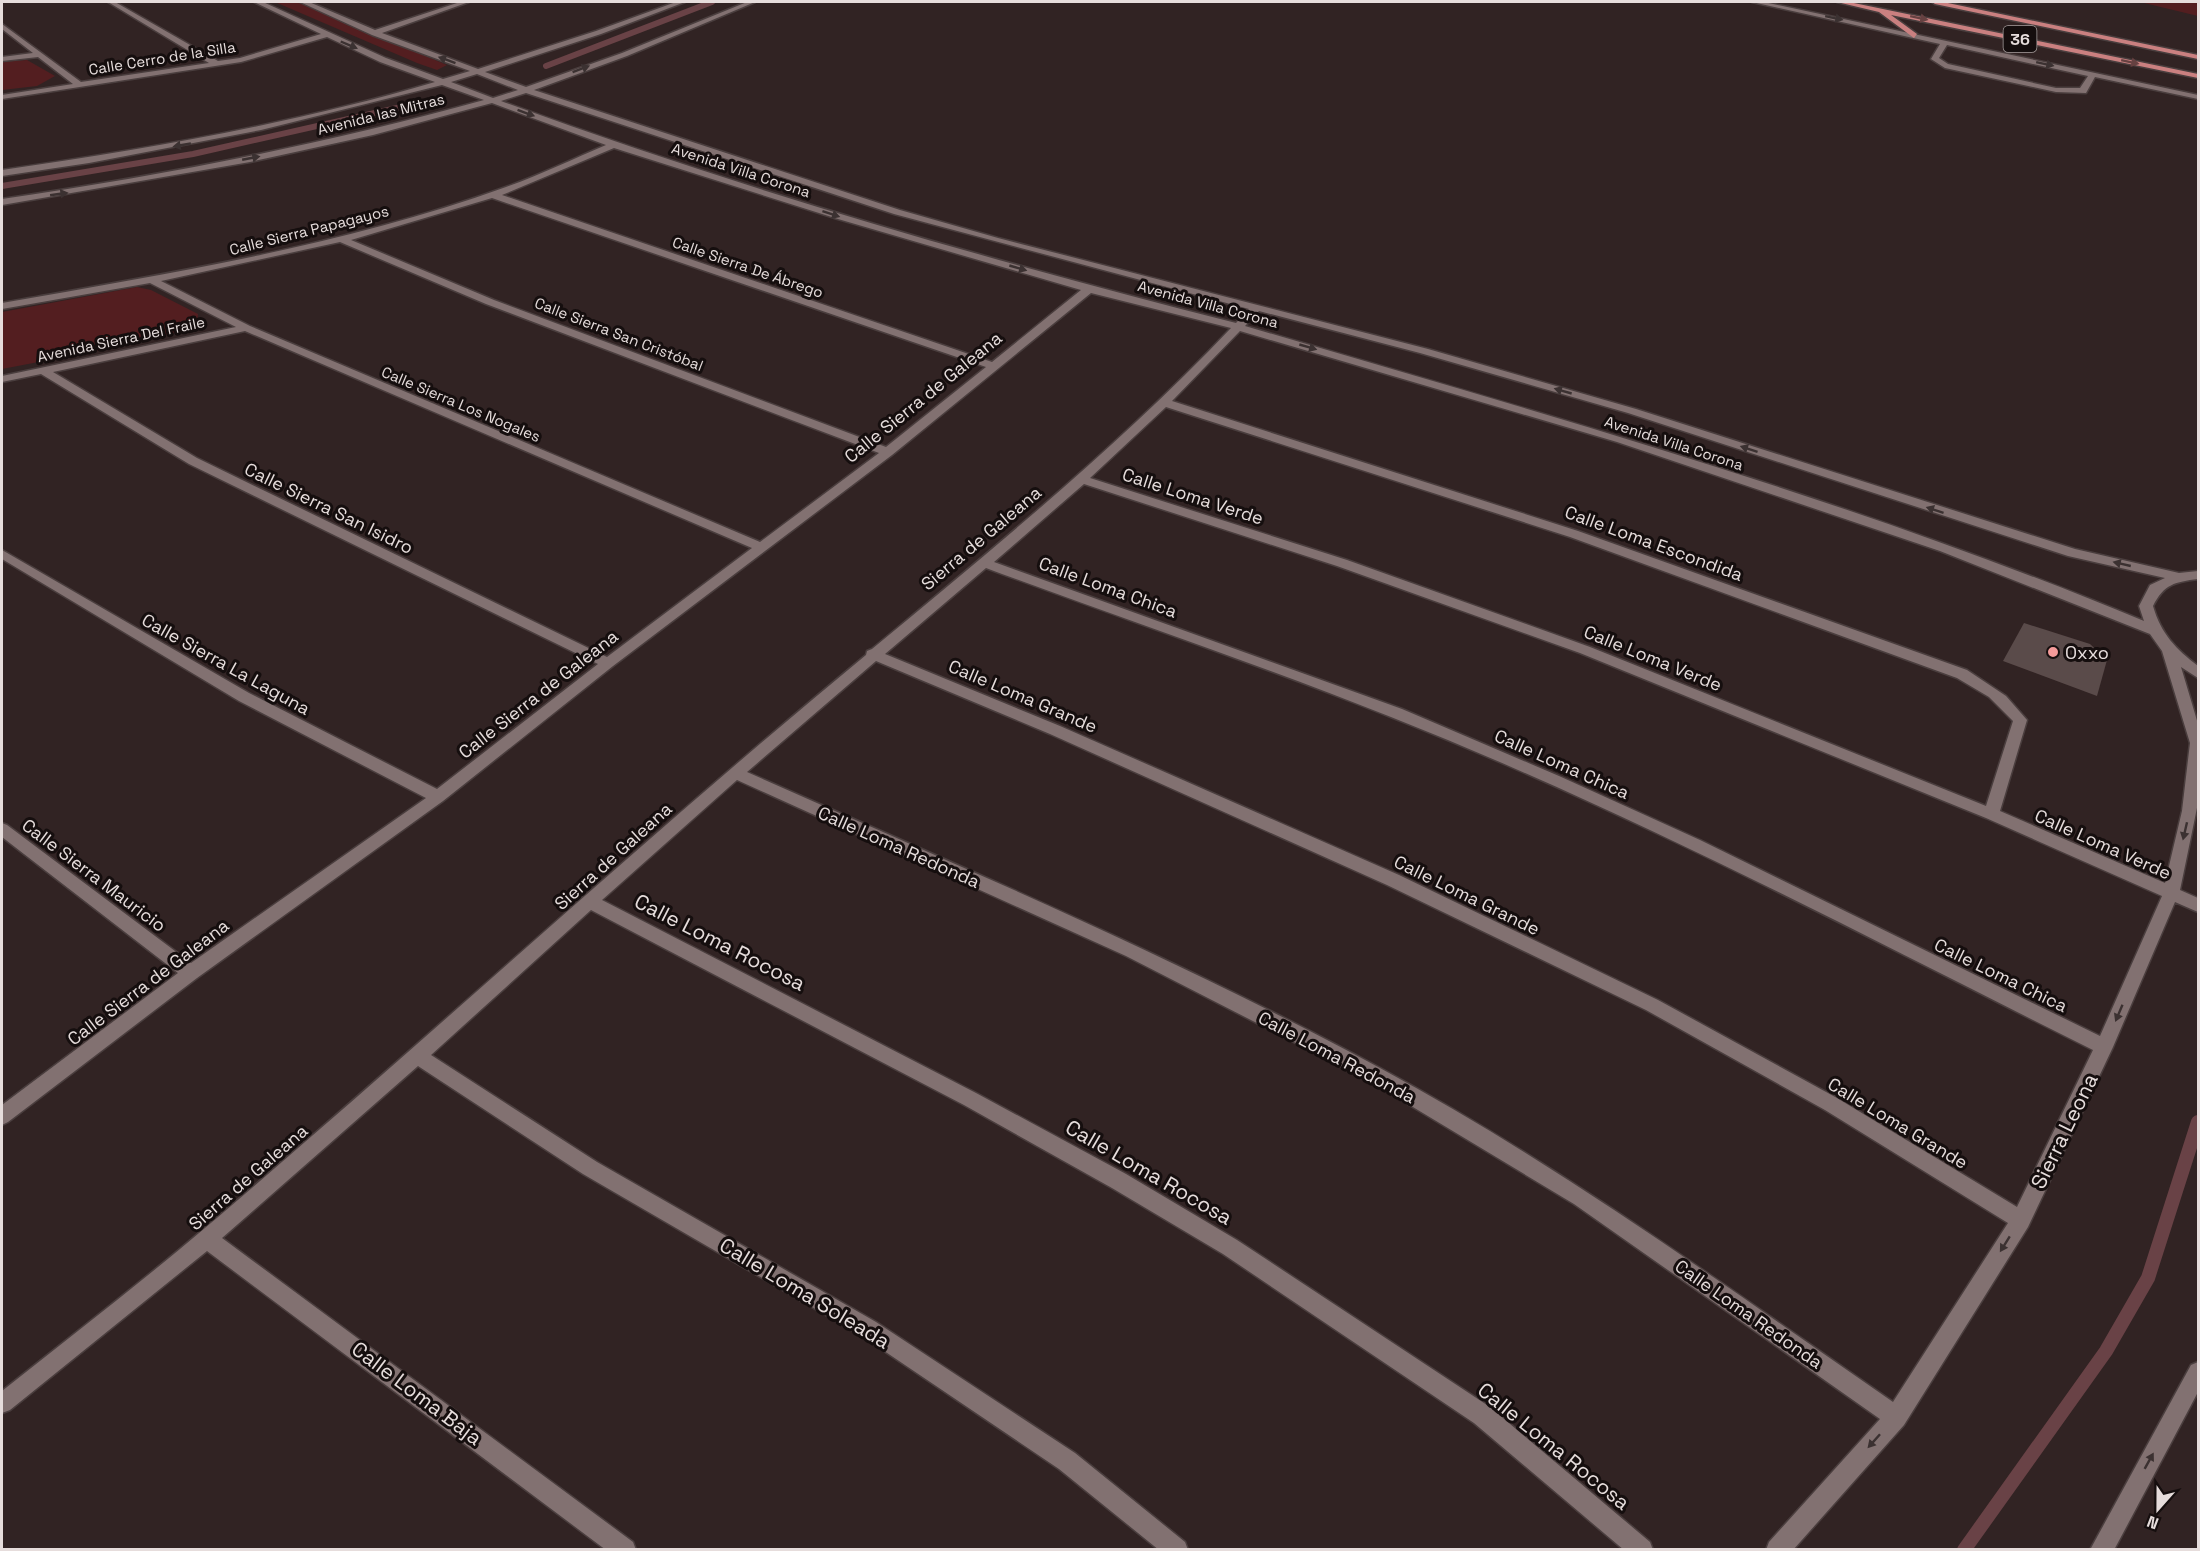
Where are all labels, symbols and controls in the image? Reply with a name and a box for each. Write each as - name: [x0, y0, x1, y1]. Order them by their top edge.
- one-way arrow: [1909, 13, 1928, 23]
- one-way arrow: [1825, 14, 1844, 23]
- road number: 36: [2004, 26, 2036, 52]
- street label: Calle Cerro de la Silla: [87, 37, 237, 79]
- one-way arrow: [340, 40, 358, 50]
- one-way arrow: [438, 55, 456, 65]
- one-way arrow: [2121, 58, 2140, 67]
- one-way arrow: [2036, 60, 2055, 69]
- one-way arrow: [572, 64, 590, 73]
- street label: Avenida las Mitras: [315, 89, 447, 139]
- one-way arrow: [517, 108, 535, 118]
- street label: Avenida Villa Corona: [669, 139, 813, 202]
- one-way arrow: [172, 141, 191, 150]
- one-way arrow: [242, 153, 261, 162]
- one-way arrow: [50, 189, 69, 198]
- street label: Calle Sierra Papagayos: [227, 201, 391, 259]
- one-way arrow: [822, 210, 840, 219]
- street label: Calle Sierra De Ábrego: [670, 232, 826, 302]
- one-way arrow: [1009, 264, 1027, 273]
- street label: Avenida Villa Corona: [1136, 276, 1281, 332]
- street label: Calle Sierra San Cristóbal: [532, 293, 706, 375]
- street label: Avenida Sierra Del Fraile: [35, 312, 207, 366]
- street label: Calle Sierra de Galeana: [840, 326, 1006, 468]
- one-way arrow: [1299, 343, 1317, 352]
- street label: Calle Sierra Los Nogales: [379, 362, 543, 446]
- one-way arrow: [1554, 386, 1572, 395]
- street label: Avenida Villa Corona: [1602, 412, 1746, 475]
- one-way arrow: [1740, 444, 1758, 453]
- street label: Calle Sierra San Isidro: [241, 457, 417, 559]
- street label: Calle Loma Verde: [1120, 462, 1266, 530]
- street label: Sierra de Galeana: [916, 481, 1046, 595]
- street label: Calle Loma Escondida: [1562, 500, 1746, 586]
- one-way arrow: [1926, 505, 1944, 514]
- street label: Calle Loma Chica: [1036, 551, 1180, 623]
- one-way arrow: [2113, 559, 2131, 569]
- street label: Calle Sierra La Laguna: [138, 608, 314, 720]
- street label: Calle Loma Verde: [1581, 620, 1725, 696]
- street label: Calle Sierra de Galeana: [454, 625, 622, 763]
- place label: Oxxo: [2065, 641, 2109, 664]
- marker: Oxxo: [2046, 645, 2060, 659]
- street label: Calle Loma Grande: [945, 654, 1101, 738]
- street label: Calle Loma Chica: [1491, 724, 1633, 804]
- street label: Sierra de Galeana: [549, 797, 677, 915]
- street label: Calle Loma Redonda: [814, 801, 984, 893]
- street label: Calle Loma Verde: [2031, 804, 2175, 884]
- street label: Calle Sierra Mauricio: [17, 813, 171, 937]
- one-way arrow: [2180, 821, 2190, 840]
- street label: Calle Loma Grande: [1390, 850, 1544, 940]
- street label: Calle Loma Rocosa: [630, 887, 810, 997]
- street label: Calle Sierra de Galeana: [63, 914, 233, 1050]
- street label: Calle Loma Chica: [1931, 933, 2071, 1017]
- one-way arrow: [2114, 1004, 2123, 1022]
- street label: Calle Loma Redonda: [1254, 1006, 1420, 1108]
- street label: Sierra Leona: [2024, 1069, 2104, 1193]
- street label: Calle Loma Grande: [1824, 1072, 1972, 1174]
- street label: Calle Loma Rocosa: [1061, 1113, 1237, 1231]
- street label: Sierra de Galeana: [184, 1119, 312, 1235]
- street label: Calle Loma Soleada: [715, 1231, 895, 1355]
- one-way arrow: [2000, 1236, 2011, 1253]
- street label: Calle Loma Redonda: [1671, 1254, 1827, 1374]
- street label: Calle Loma Baja: [346, 1335, 488, 1451]
- street label: Calle Loma Rocosa: [1472, 1376, 1636, 1516]
- one-way arrow: [1868, 1433, 1881, 1448]
- one-way arrow: [2144, 1453, 2154, 1470]
- north arrow: [2128, 1479, 2188, 1539]
- text: N: [2144, 1511, 2162, 1534]

